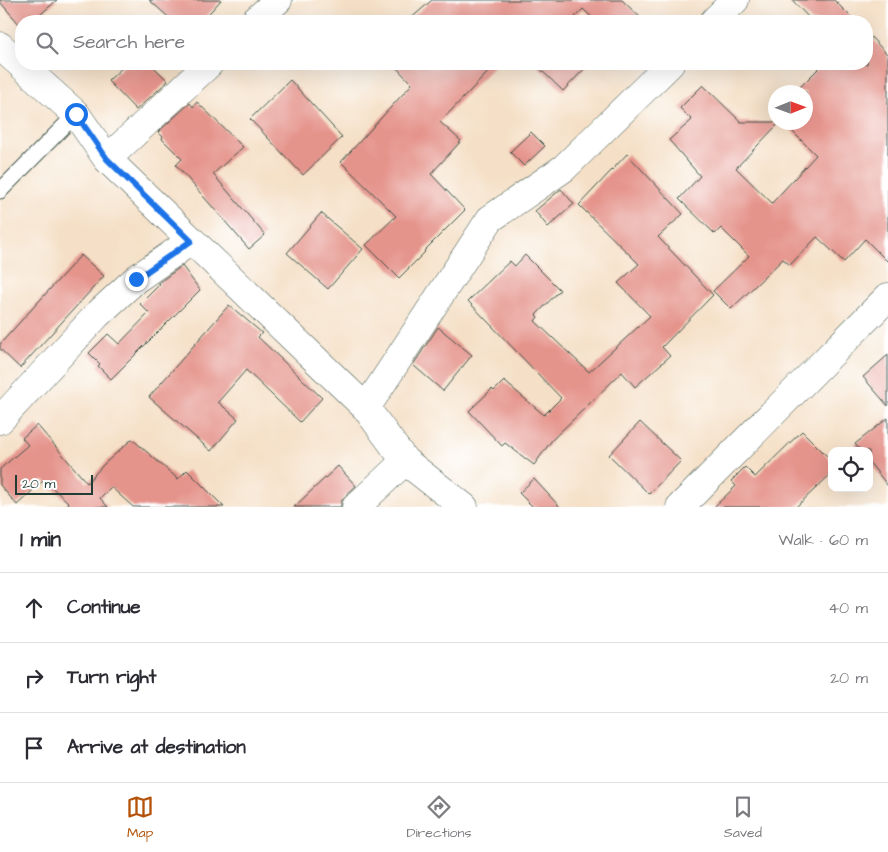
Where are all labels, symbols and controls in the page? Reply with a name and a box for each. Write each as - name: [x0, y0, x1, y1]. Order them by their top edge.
- search box: [15, 15, 873, 70]
- icon: search: [33, 29, 61, 57]
- text: Search here: [73, 29, 185, 56]
- north arrow: [768, 85, 813, 130]
- route start: [65, 103, 88, 126]
- route end: [125, 268, 148, 291]
- map controls: [828, 447, 873, 492]
- button: locate: [828, 447, 873, 492]
- scale bar: [15, 472, 92, 495]
- text: 20 m: [22, 474, 55, 494]
- text: 1 min: [20, 525, 61, 554]
- text: Walk · 60 m: [778, 529, 868, 551]
- icon: ahead: [20, 594, 48, 622]
- text: Continue: [67, 594, 141, 621]
- text: 40 m: [828, 597, 868, 619]
- icon: right: [20, 664, 48, 692]
- text: Turn right: [67, 664, 156, 691]
- text: 20 m: [830, 667, 868, 689]
- icon: arrive: [20, 734, 48, 762]
- text: Arrive at destination: [67, 734, 246, 761]
- tab: Map: [126, 793, 154, 843]
- tab: Directions: [406, 793, 471, 843]
- tab: Saved: [724, 793, 762, 843]

